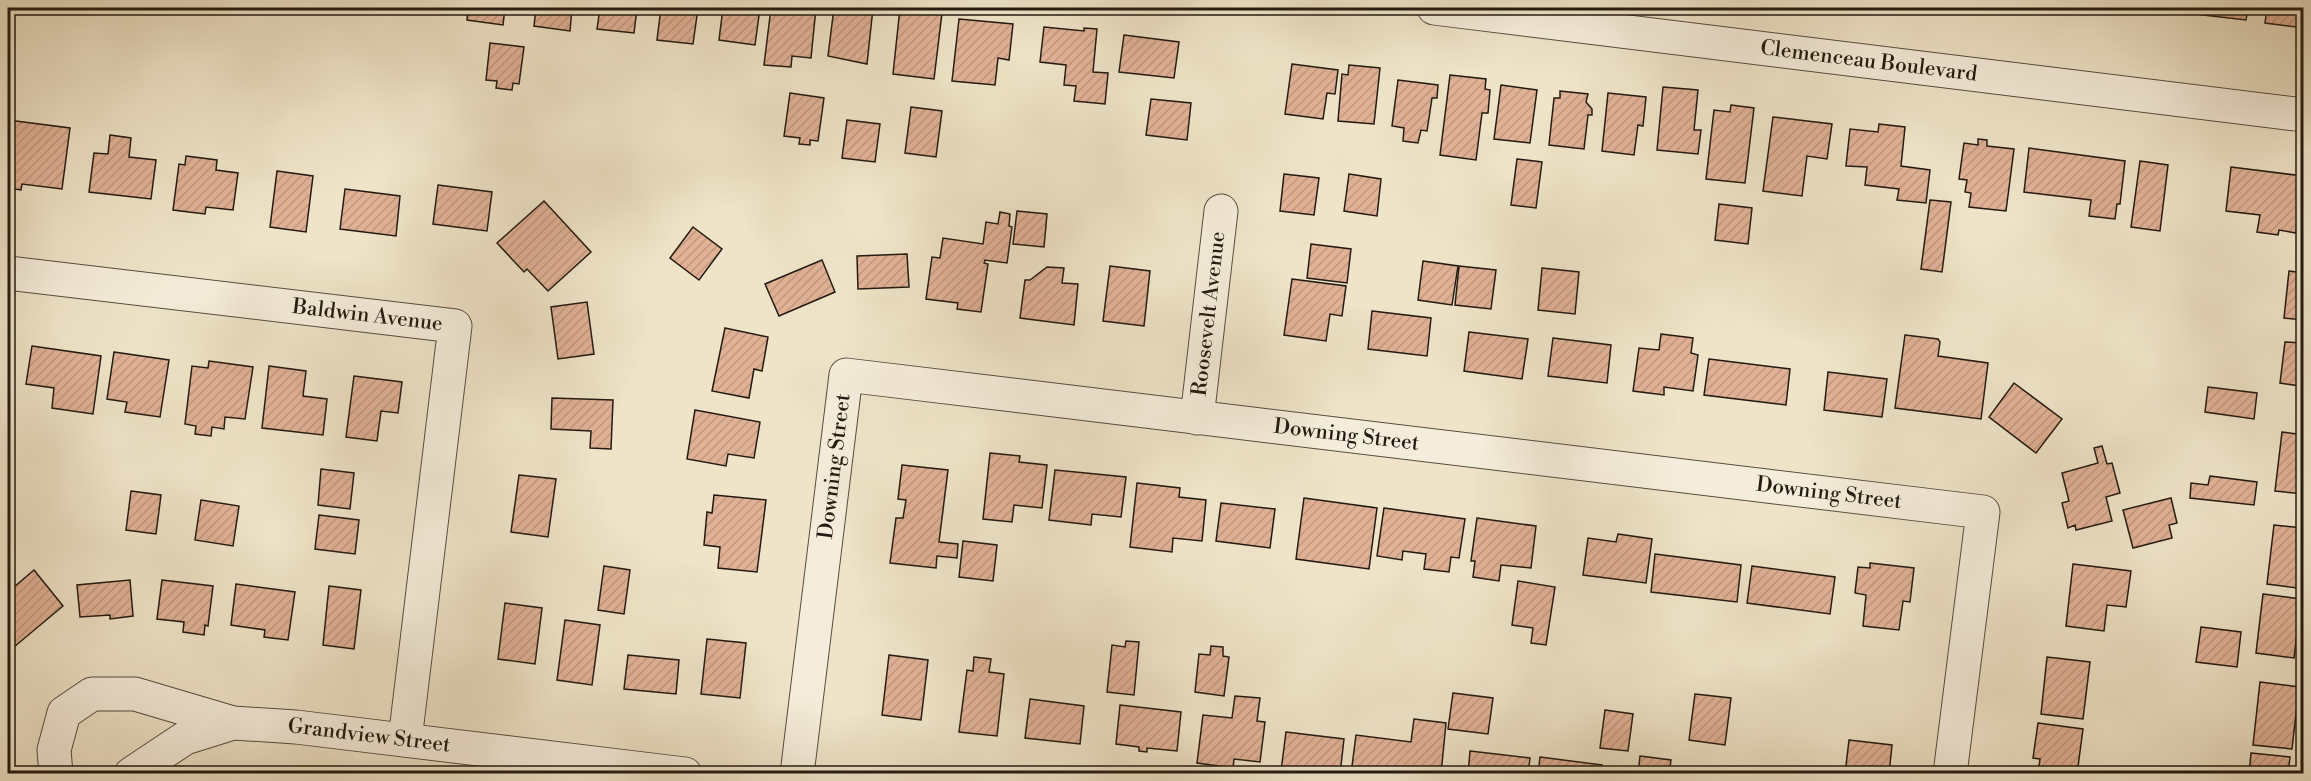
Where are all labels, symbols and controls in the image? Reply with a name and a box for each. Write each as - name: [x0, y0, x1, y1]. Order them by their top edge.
- street label: Clemenceau Boulevard: [1759, 35, 1979, 88]
- street label: Roosevelt Avenue: [1187, 230, 1232, 397]
- street label: Baldwin Avenue: [290, 294, 444, 337]
- street label: Downing Street: [813, 391, 857, 541]
- street label: Downing Street: [1272, 414, 1421, 457]
- street label: Downing Street: [1755, 472, 1904, 515]
- street label: Grandview Street: [287, 714, 453, 759]

